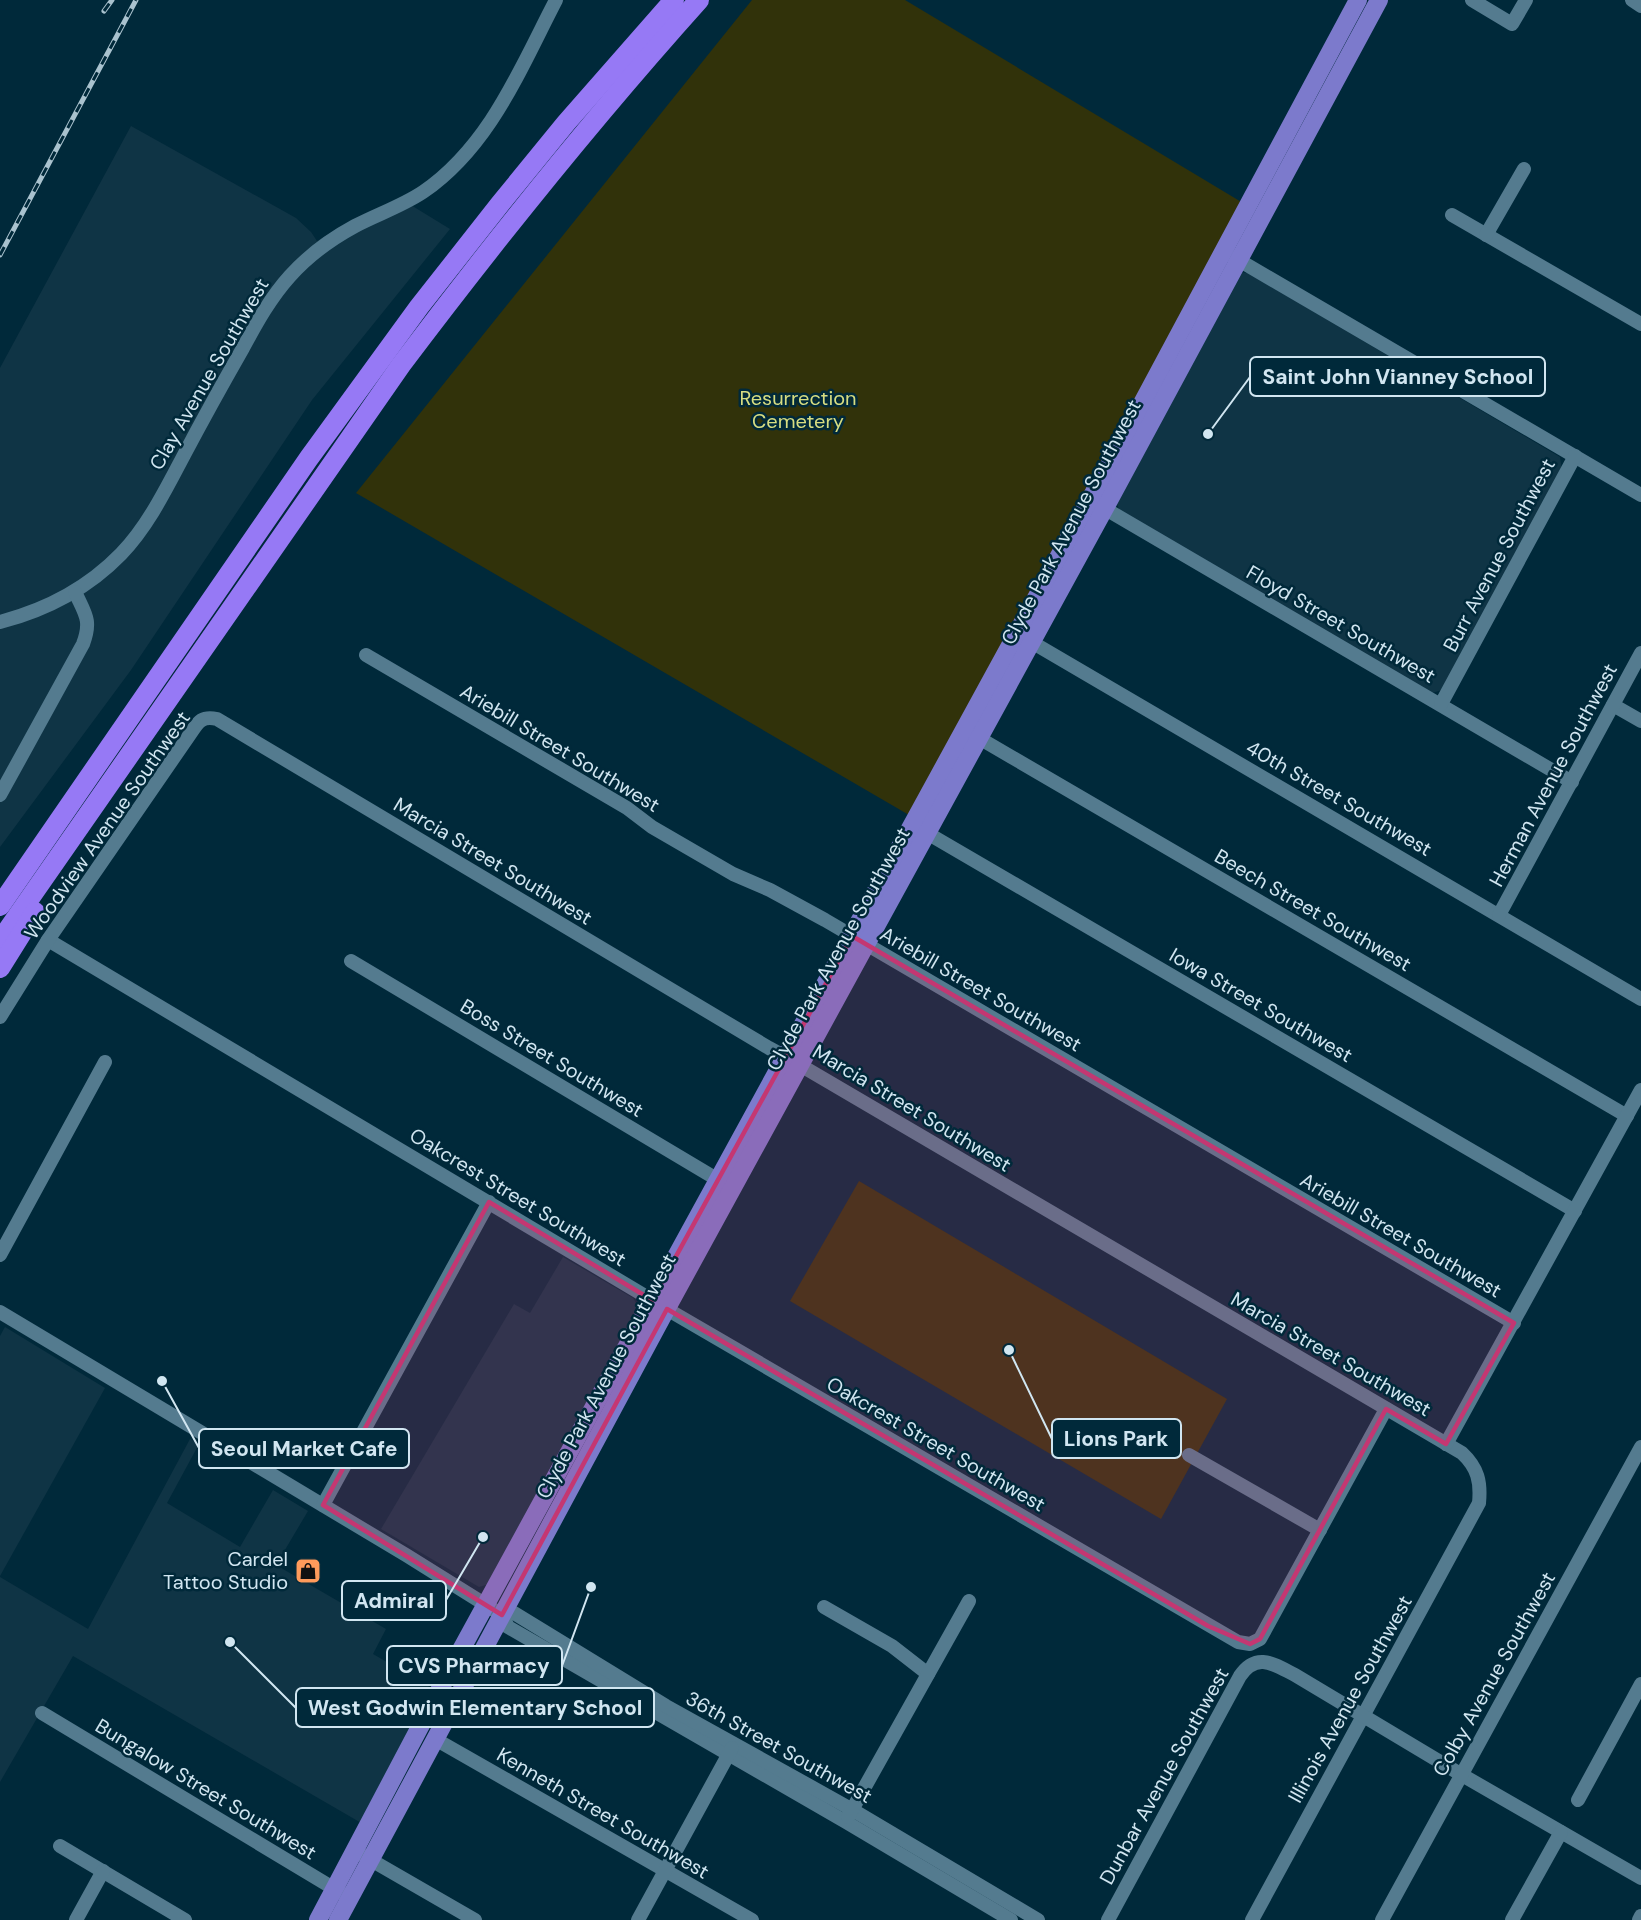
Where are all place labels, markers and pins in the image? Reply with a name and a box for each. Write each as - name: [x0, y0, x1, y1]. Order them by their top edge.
- callout: Saint John Vianney School: [1250, 357, 1545, 396]
- callout: Lions Park: [1052, 1419, 1181, 1458]
- callout: Seoul Market Cafe: [199, 1429, 409, 1468]
- place label: Cardel Tattoo Studio: [163, 1546, 288, 1595]
- shop icon: Cardel Tattoo Studio: [293, 1556, 323, 1586]
- callout: Admiral: [342, 1581, 446, 1620]
- callout: CVS Pharmacy: [387, 1646, 562, 1685]
- callout: West Godwin Elementary School: [296, 1688, 654, 1727]

